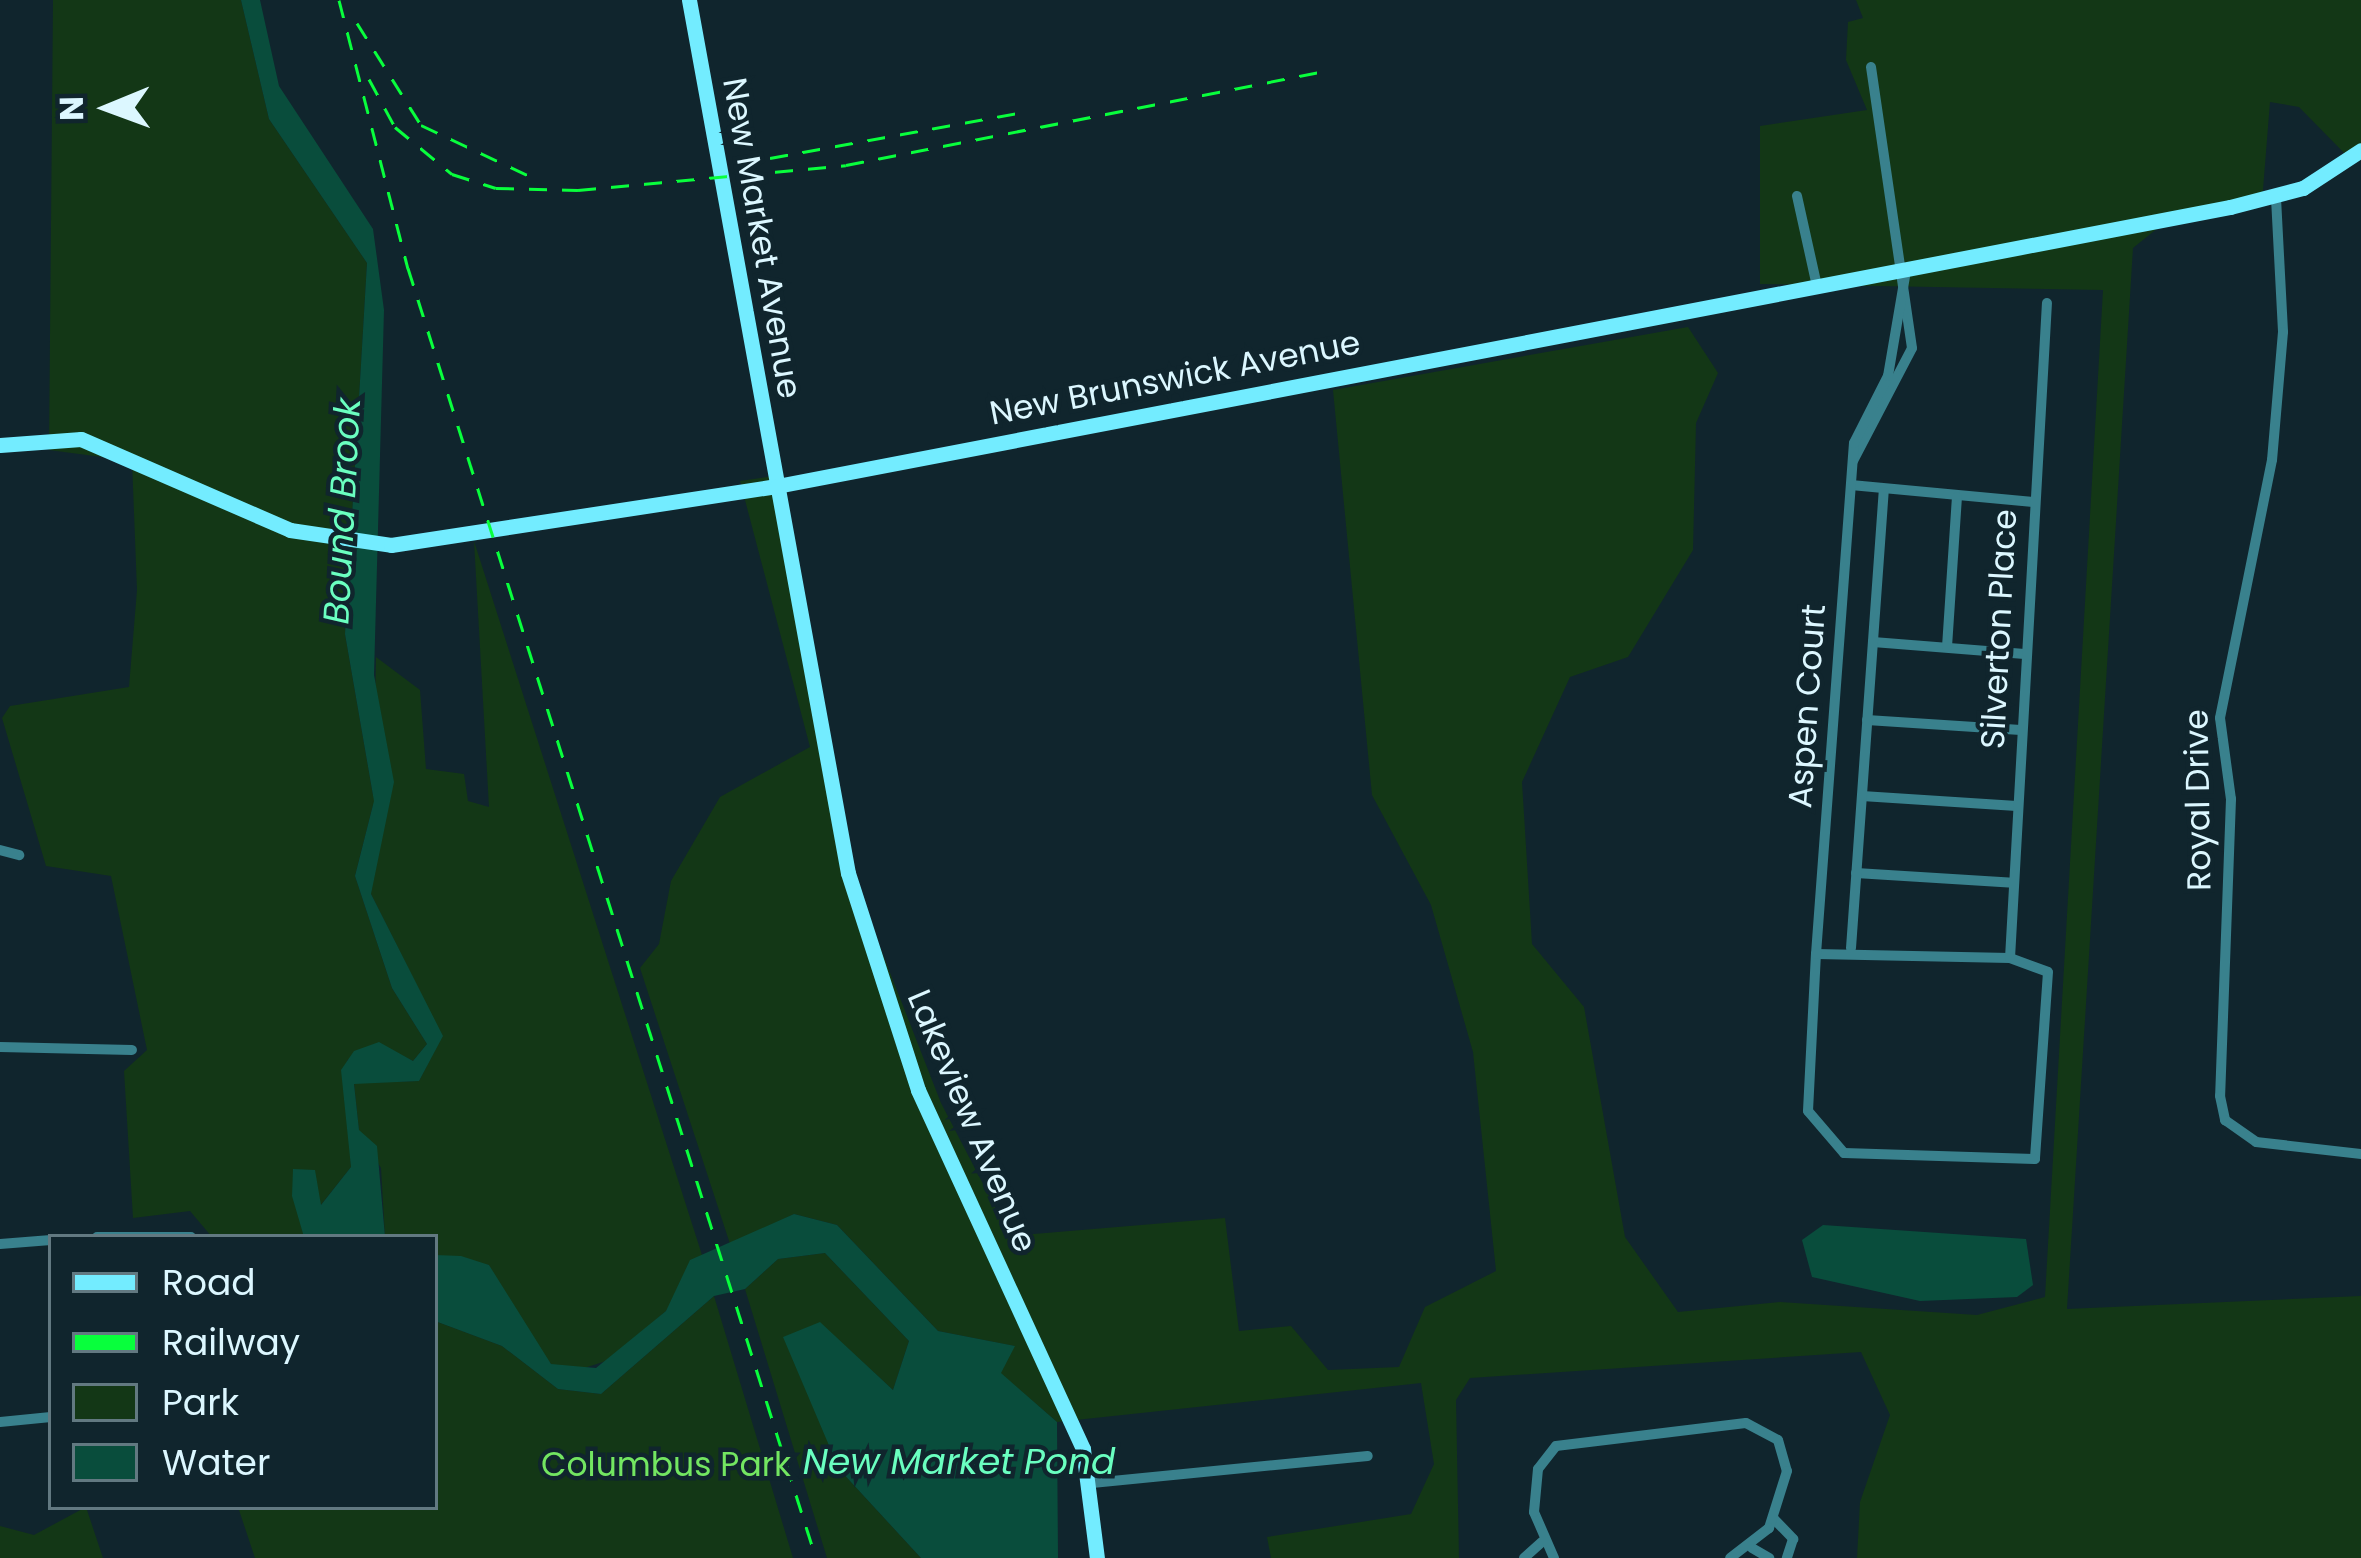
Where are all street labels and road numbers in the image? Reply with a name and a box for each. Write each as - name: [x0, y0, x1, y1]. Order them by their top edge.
- street label: New Market Avenue: [714, 75, 810, 401]
- street label: New Brunswick Avenue: [986, 323, 1364, 433]
- street label: Silverton Place: [1973, 508, 2025, 750]
- street label: Aspen Court: [1780, 603, 1834, 809]
- street label: Royal Drive: [2177, 709, 2219, 891]
- street label: Lakeview Avenue: [899, 984, 1045, 1258]

